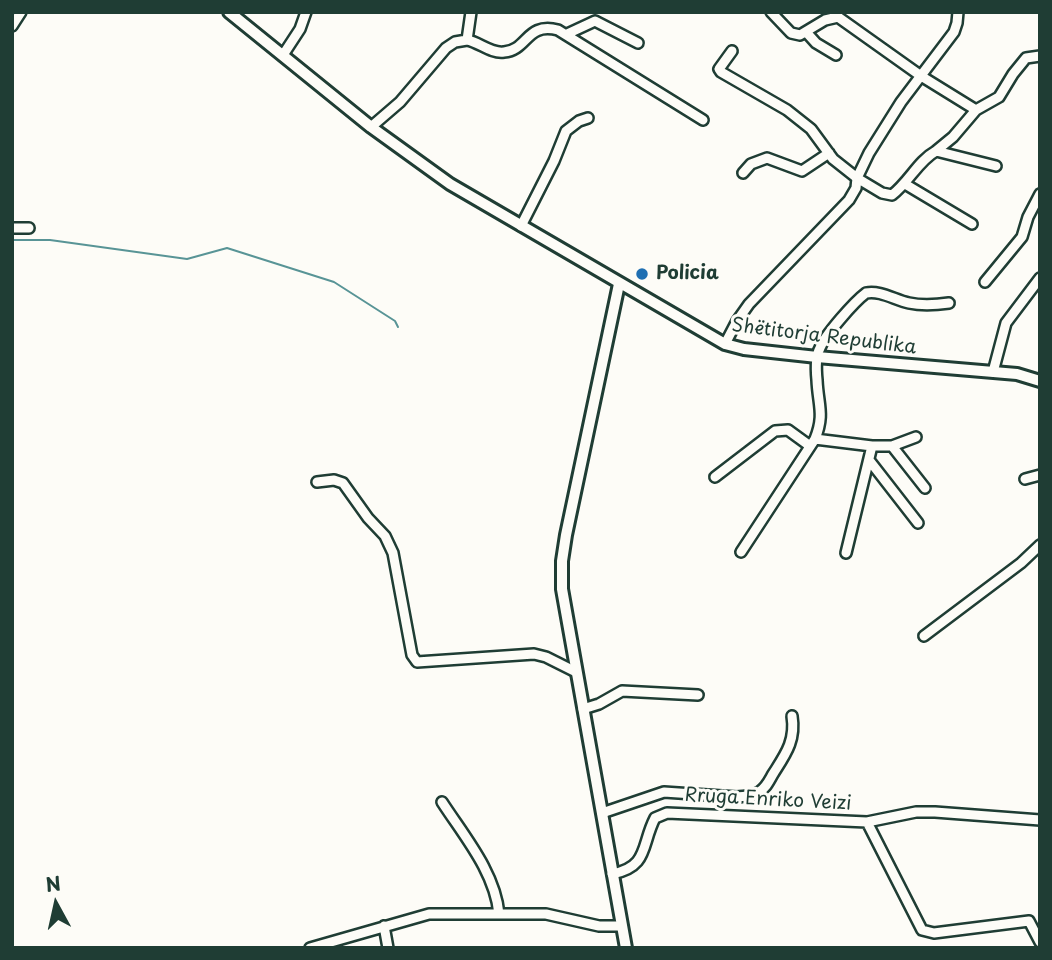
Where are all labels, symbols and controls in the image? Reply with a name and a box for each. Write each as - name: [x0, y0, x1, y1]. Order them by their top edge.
- place label: Policia: [656, 263, 719, 285]
- marker: Policia: [634, 266, 650, 282]
- street label: Shëtitorja Republika: [730, 314, 918, 360]
- street label: Rruga Enriko Veizi: [684, 784, 852, 816]
- text: N: [44, 868, 62, 898]
- north arrow: [21, 869, 91, 939]

